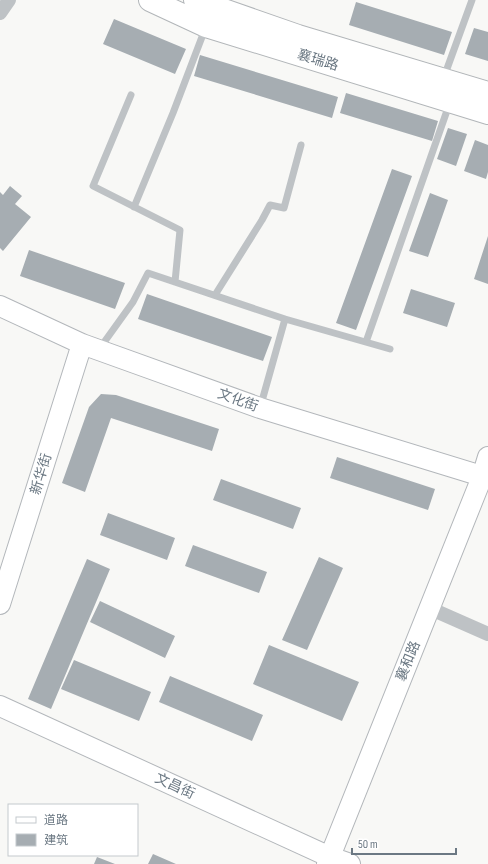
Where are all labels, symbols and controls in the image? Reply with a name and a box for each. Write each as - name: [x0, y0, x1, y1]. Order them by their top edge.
- street label: 襄瑞路: [295, 46, 341, 74]
- street label: 文化街: [215, 385, 261, 415]
- street label: 新华街: [27, 451, 55, 497]
- street label: 襄和路: [392, 638, 424, 684]
- street label: 文昌街: [152, 769, 198, 803]
- legend: [8, 804, 138, 856]
- text: 道路: [44, 813, 68, 828]
- scale bar: [352, 830, 456, 856]
- text: 建筑: [44, 833, 68, 848]
- text: 50 m: [358, 837, 378, 852]

